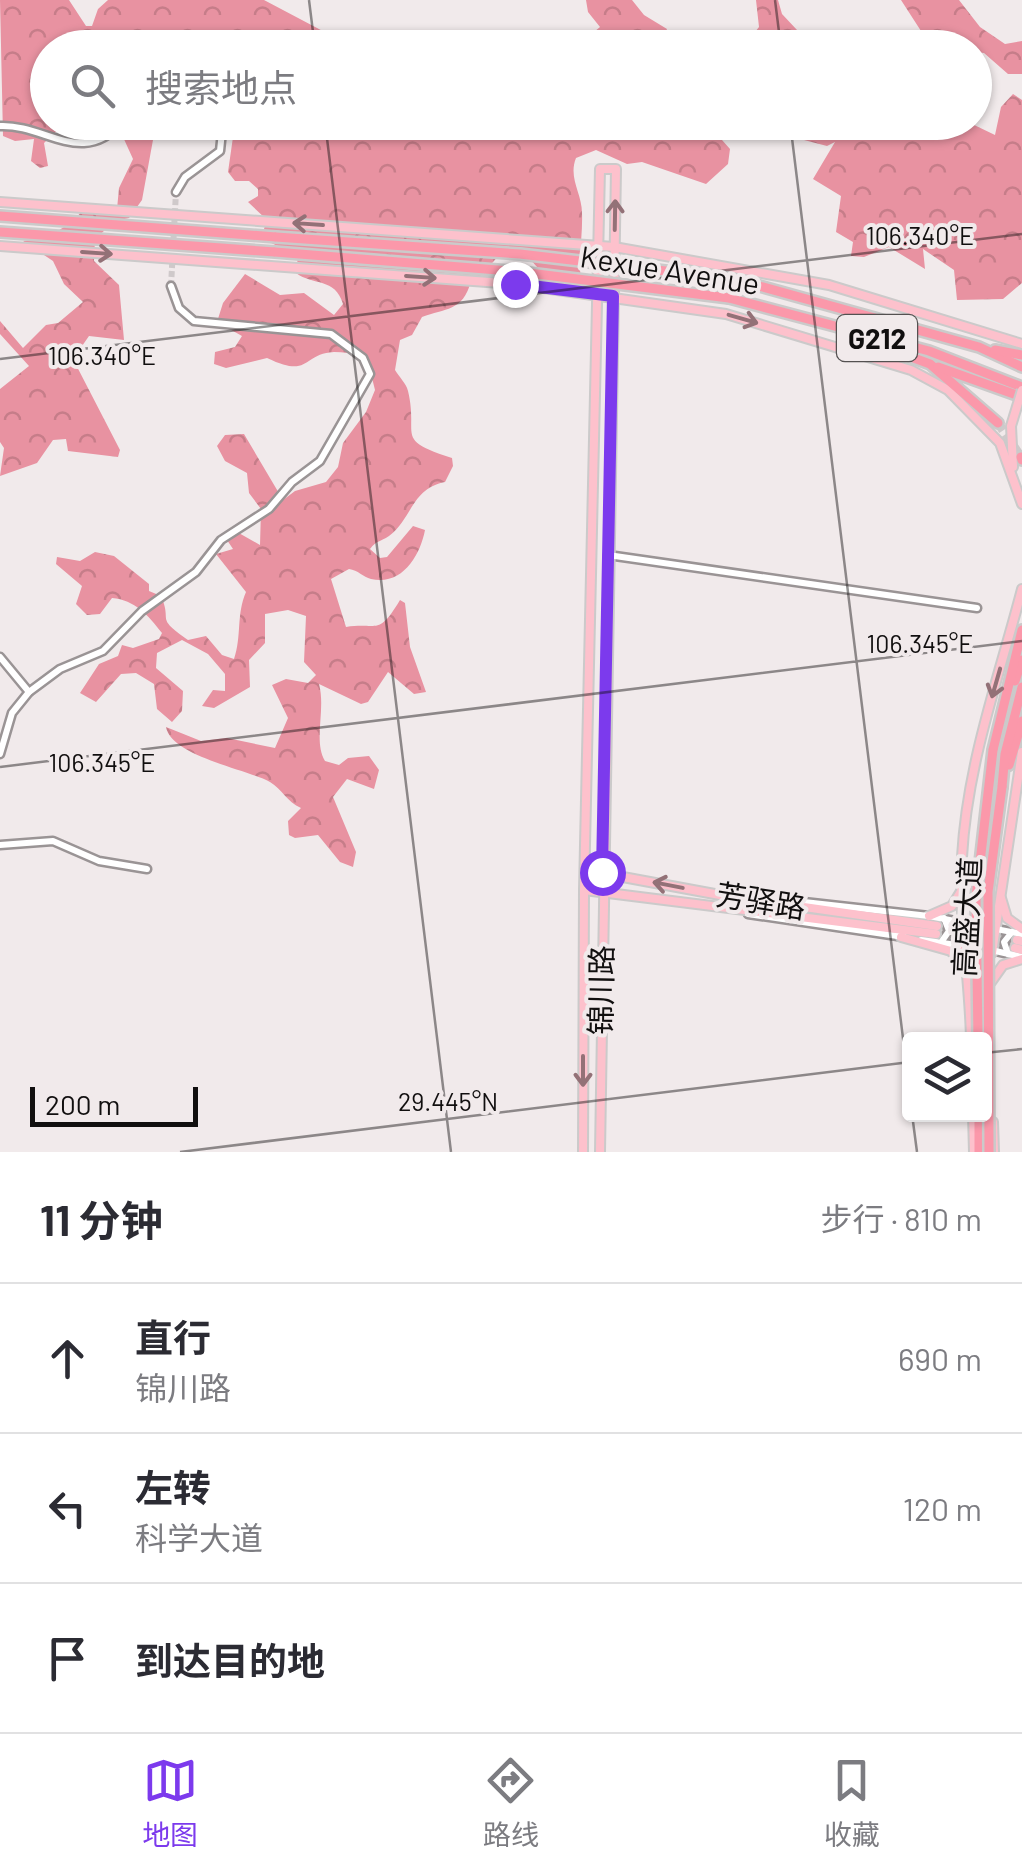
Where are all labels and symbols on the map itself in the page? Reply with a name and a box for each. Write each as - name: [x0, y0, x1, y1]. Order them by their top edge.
- one-way arrow: [605, 199, 624, 231]
- one-way arrow: [292, 214, 324, 233]
- text: 106.340°E: [866, 220, 974, 250]
- street label: Kexue Avenue: [578, 237, 762, 301]
- one-way arrow: [81, 244, 113, 263]
- route end: [493, 262, 539, 308]
- one-way arrow: [405, 268, 437, 287]
- one-way arrow: [727, 311, 758, 329]
- road number: G212: [837, 315, 917, 361]
- text: 106.340°E: [48, 340, 156, 370]
- text: 106.345°E: [867, 628, 973, 658]
- one-way arrow: [986, 667, 1004, 698]
- text: 106.345°E: [49, 747, 155, 777]
- route start: [580, 850, 626, 896]
- street label: 高盛大道: [945, 856, 987, 978]
- one-way arrow: [653, 874, 685, 893]
- street label: 芳驿路: [714, 875, 808, 925]
- street label: 锦川路: [581, 945, 619, 1035]
- one-way arrow: [574, 1054, 592, 1087]
- scale bar: [30, 1082, 198, 1126]
- text: 29.445°N: [398, 1086, 498, 1116]

